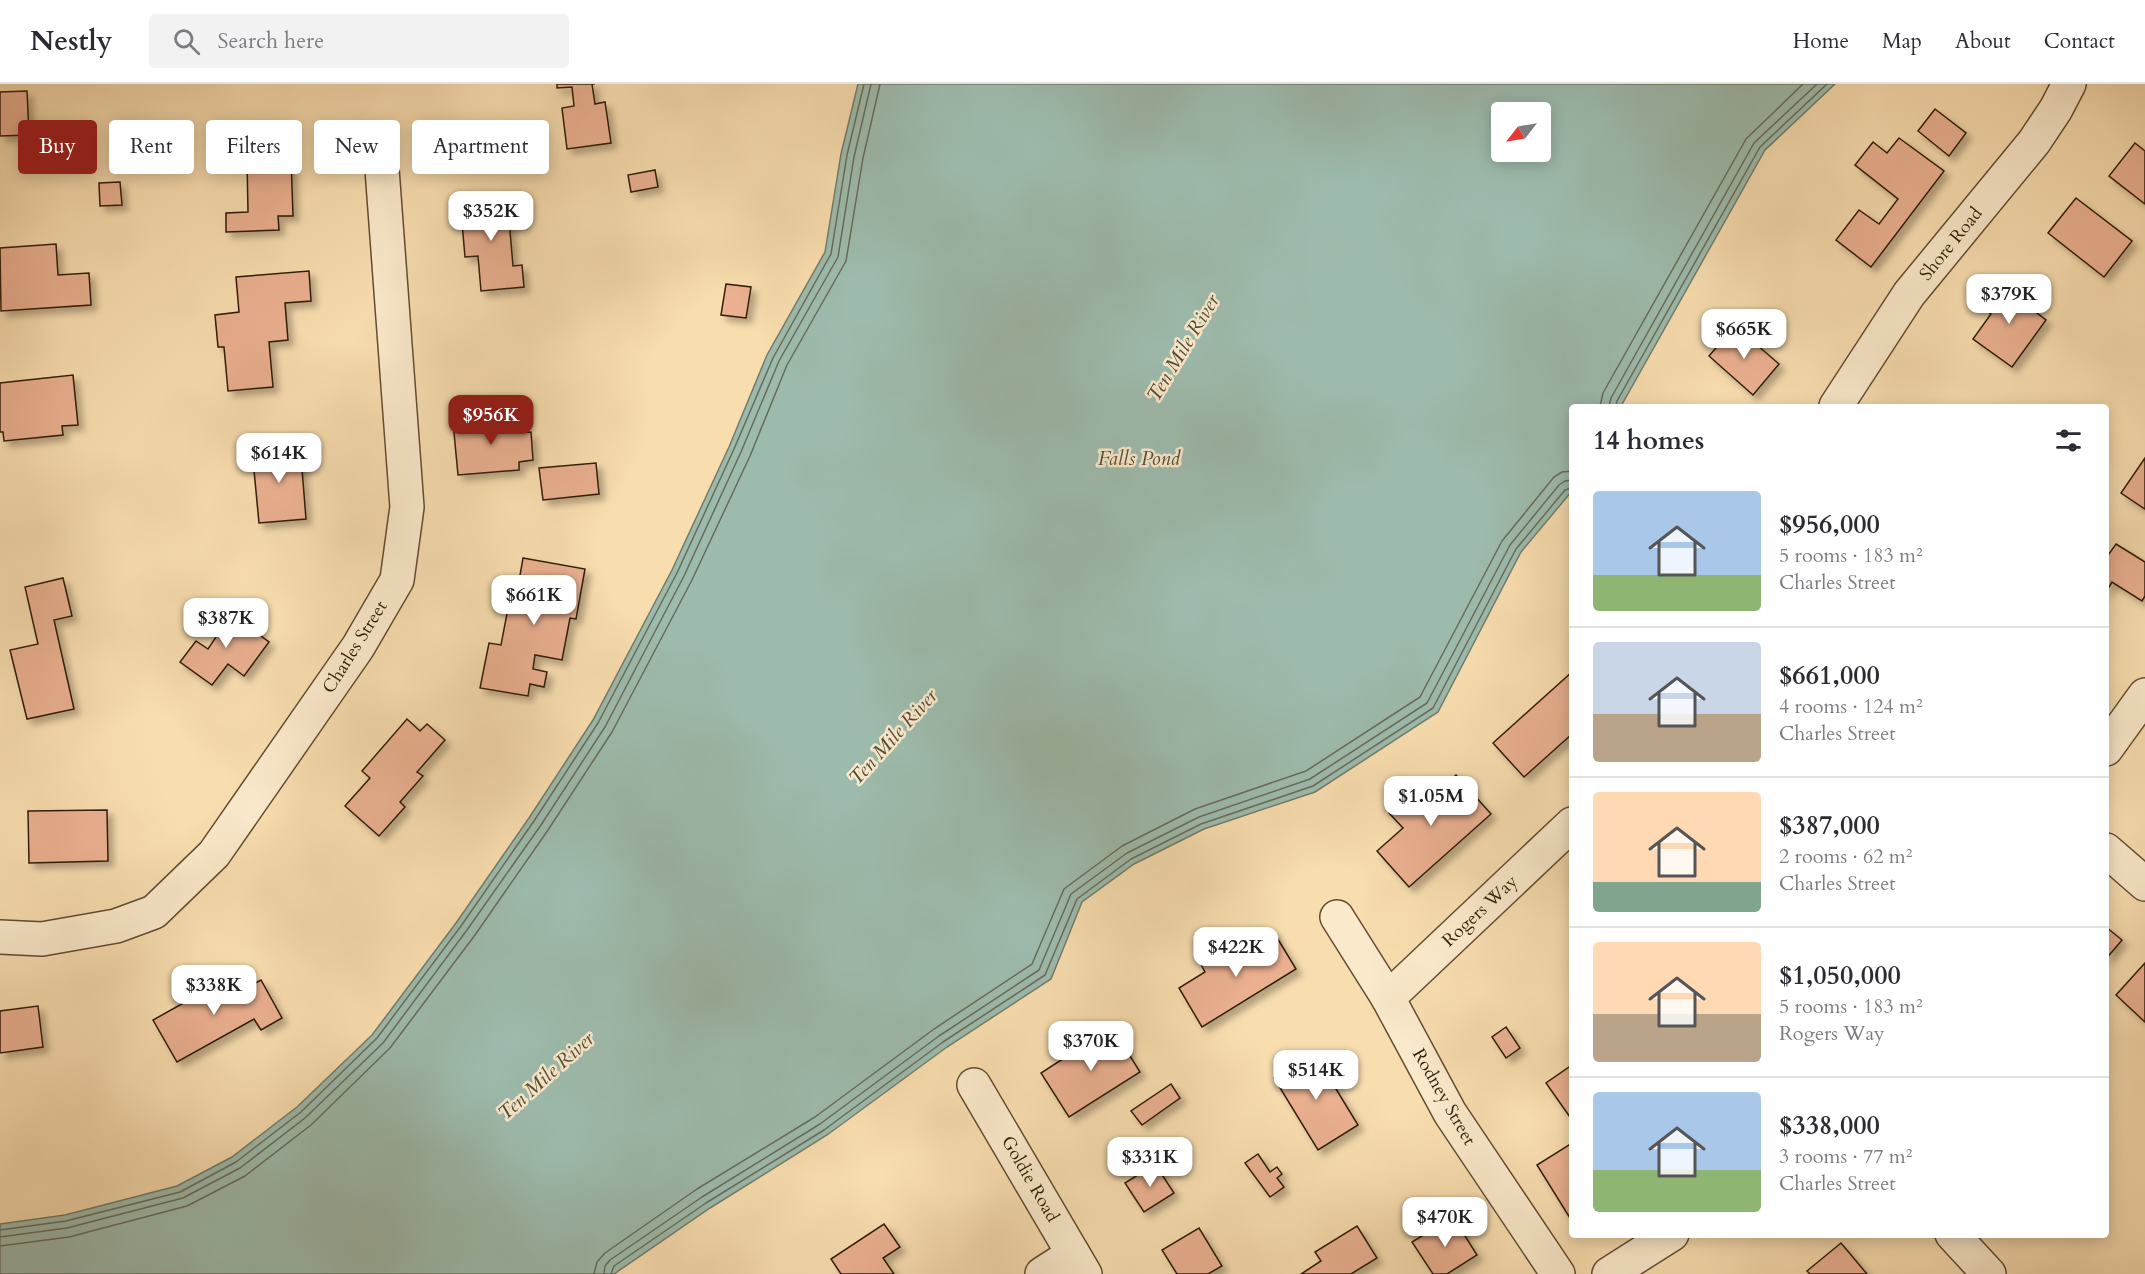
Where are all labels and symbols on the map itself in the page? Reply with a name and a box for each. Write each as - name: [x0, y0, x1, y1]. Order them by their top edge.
- north arrow: [1491, 102, 1551, 162]
- pin: $352K: [449, 191, 533, 242]
- street label: Shore Road: [1914, 202, 1989, 286]
- pin: $379K: [1967, 274, 2051, 325]
- water label: Ten Mile River: [1140, 288, 1226, 407]
- pin: $665K: [1702, 309, 1786, 360]
- pin: $956K: [449, 395, 533, 446]
- pin: $614K: [237, 433, 321, 484]
- water label: Falls Pond: [1098, 445, 1181, 472]
- pin: $661K: [492, 575, 576, 626]
- street label: Charles Street: [317, 596, 394, 698]
- pin: $387K: [184, 598, 268, 649]
- water label: Ten Mile River: [843, 682, 944, 791]
- pin: $1.05M: [1382, 776, 1480, 827]
- street label: Rogers Way: [1437, 869, 1524, 953]
- pin: $422K: [1194, 927, 1278, 978]
- pin: $338K: [172, 965, 256, 1016]
- pin: $370K: [1049, 1021, 1133, 1072]
- water label: Ten Mile River: [492, 1025, 601, 1126]
- street label: Rodney Street: [1406, 1044, 1482, 1150]
- pin: $514K: [1274, 1050, 1358, 1101]
- street label: Goldie Road: [995, 1131, 1065, 1227]
- pin: $331K: [1108, 1137, 1192, 1188]
- pin: $470K: [1403, 1197, 1487, 1248]

